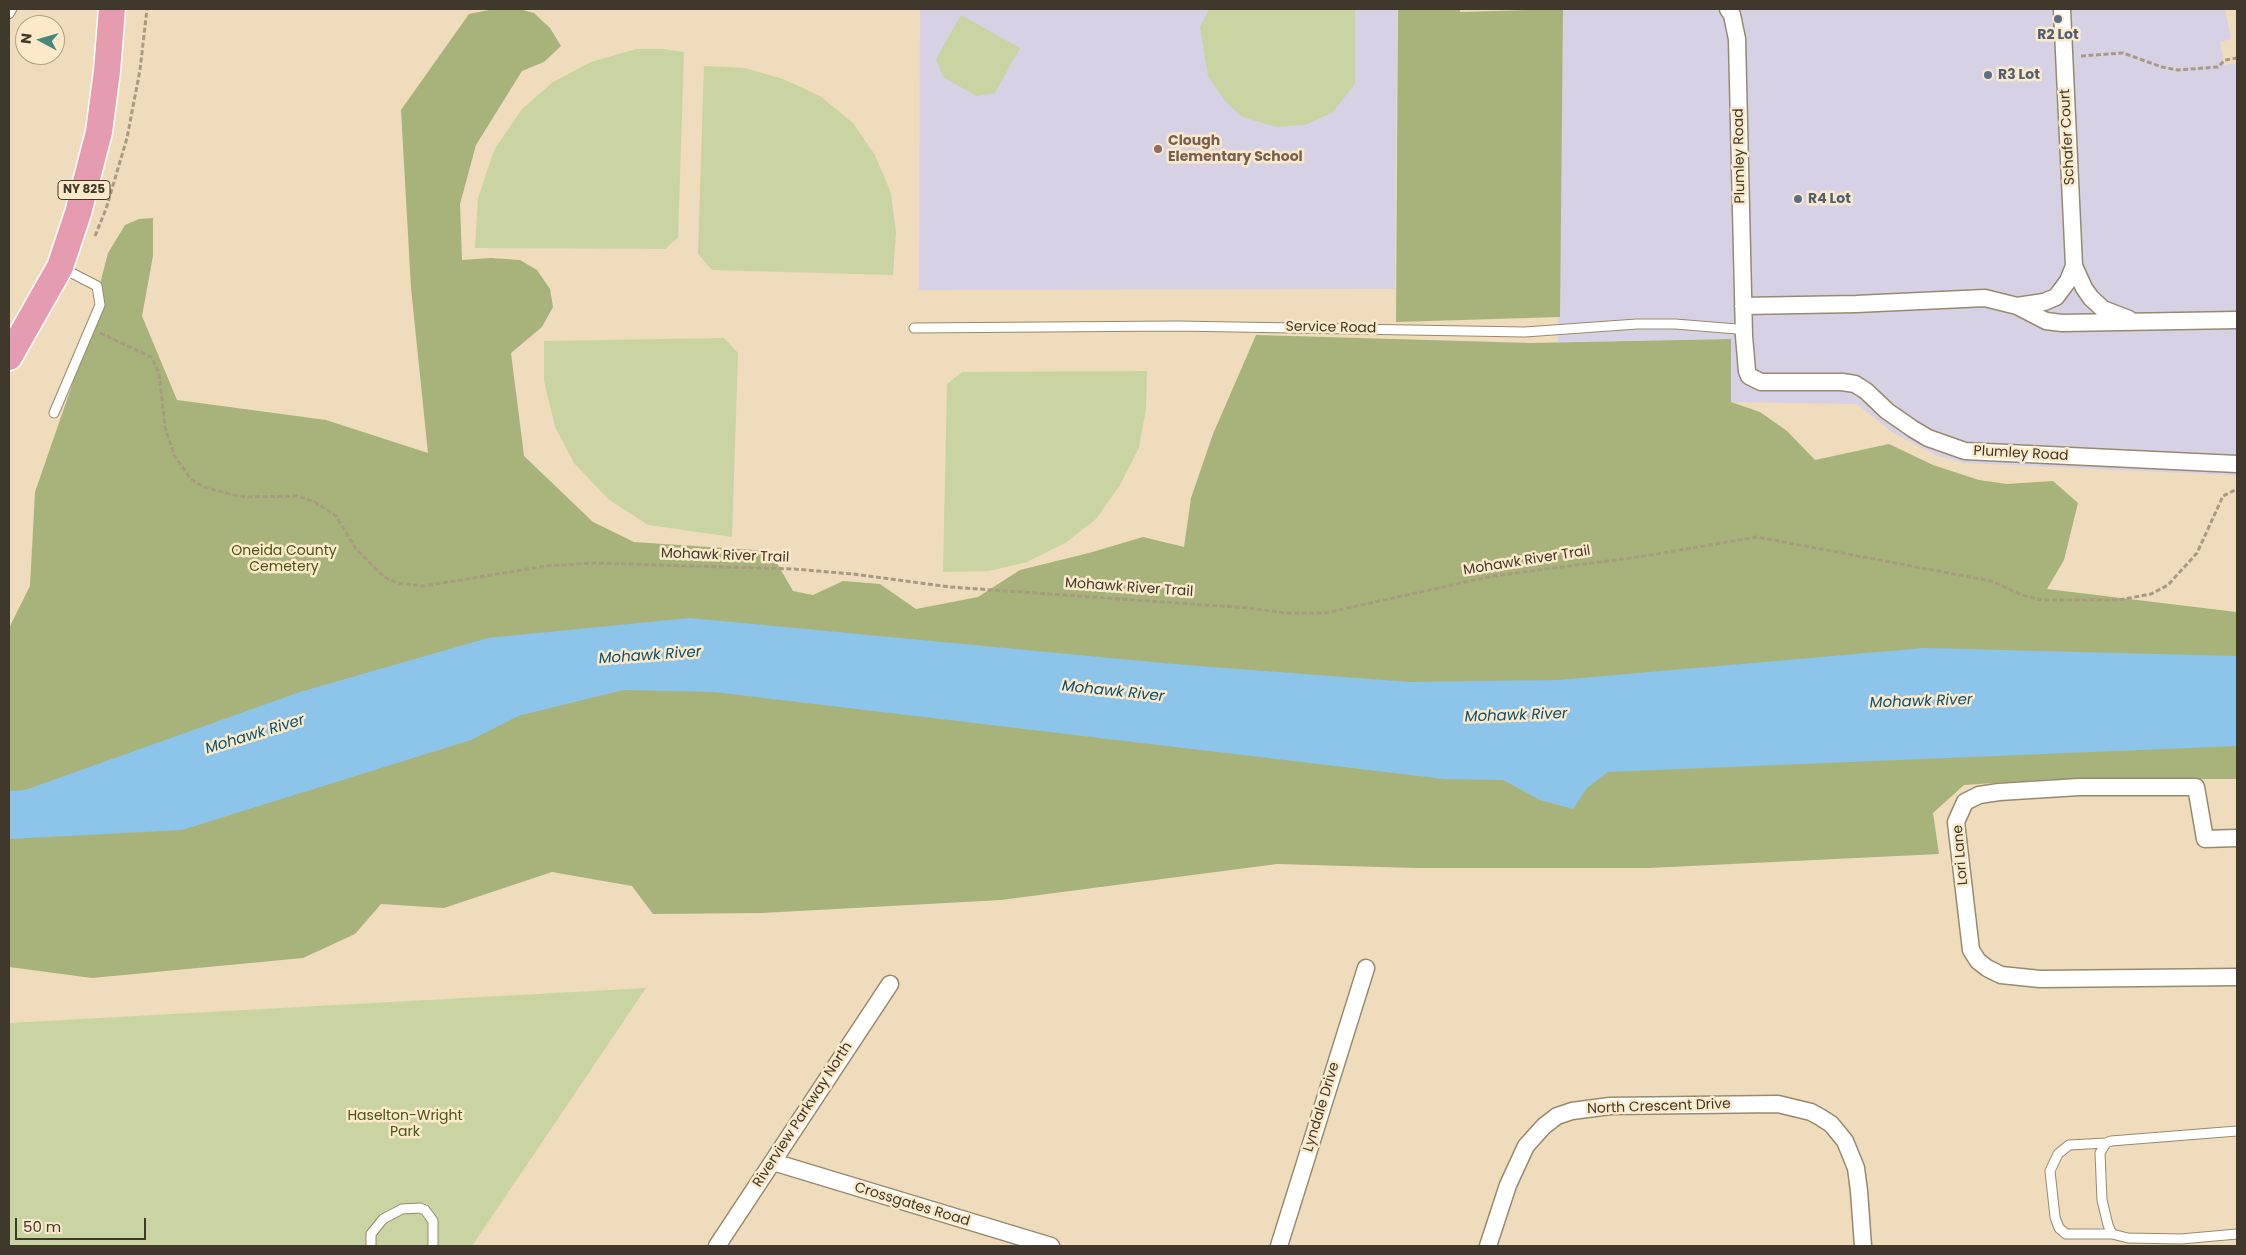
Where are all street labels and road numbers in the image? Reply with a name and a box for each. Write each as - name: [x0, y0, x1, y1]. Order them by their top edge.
- street label: Schafer Court: [2057, 88, 2079, 186]
- street label: Plumley Road: [1731, 108, 1749, 204]
- road number: NY 825: [58, 180, 110, 200]
- street label: Service Road: [1285, 319, 1377, 337]
- street label: Plumley Road: [1973, 443, 2069, 465]
- street label: Mohawk River Trail: [1462, 543, 1592, 579]
- street label: Mohawk River Trail: [661, 545, 789, 567]
- street label: Mohawk River Trail: [1064, 575, 1194, 601]
- street label: Lori Lane: [1950, 824, 1972, 886]
- street label: Riverview Parkway North: [750, 1039, 856, 1191]
- street label: Lyndale Drive: [1300, 1060, 1344, 1154]
- street label: North Crescent Drive: [1587, 1096, 1731, 1118]
- street label: Crossgates Road: [852, 1179, 972, 1231]

